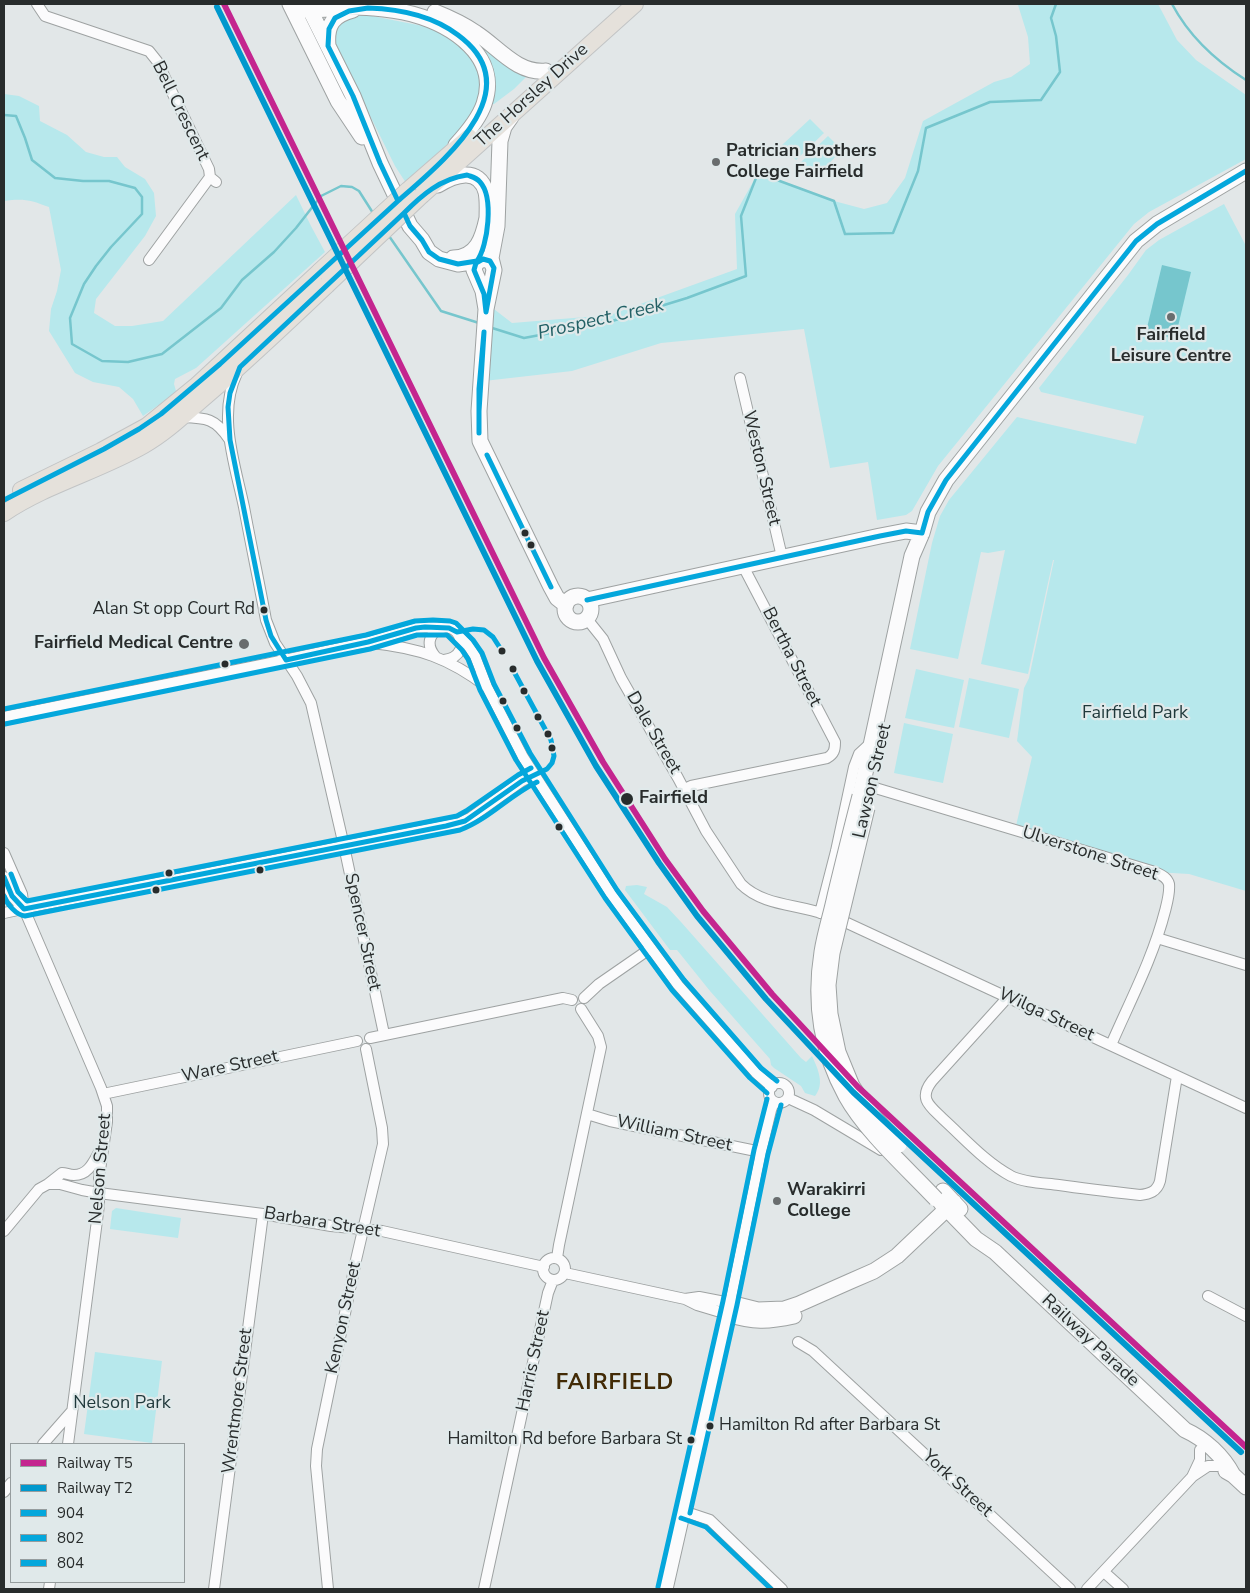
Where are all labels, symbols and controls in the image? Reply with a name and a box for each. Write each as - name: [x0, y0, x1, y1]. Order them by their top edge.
- street label: The Horsley Drive: [471, 39, 593, 153]
- street label: Bell Crescent: [147, 58, 213, 164]
- place label: Patrician Brothers College Fairfield: [726, 141, 877, 183]
- marker: Patrician Brothers College Fairfield: [710, 156, 722, 168]
- water label: Prospect Creek: [536, 294, 666, 346]
- marker: Fairfield Leisure Centre: [1165, 311, 1177, 323]
- place label: Fairfield Leisure Centre: [1111, 325, 1231, 368]
- street label: Weston Street: [737, 409, 785, 527]
- unlabelled marker: [520, 528, 530, 538]
- unlabelled marker: [526, 540, 536, 550]
- place label: Alan St opp Court Rd: [92, 600, 255, 620]
- street label: Bertha Street: [757, 604, 825, 710]
- marker: Alan St opp Court Rd: [259, 605, 269, 615]
- place label: Fairfield Medical Centre: [34, 633, 233, 655]
- marker: Fairfield Medical Centre: [237, 637, 251, 651]
- unlabelled marker: [497, 646, 507, 656]
- unlabelled marker: [220, 659, 230, 669]
- unlabelled marker: [508, 664, 518, 674]
- unlabelled marker: [519, 686, 529, 696]
- street label: Dale Street: [621, 688, 685, 778]
- unlabelled marker: [498, 696, 508, 706]
- park label: Fairfield Park: [1082, 703, 1188, 725]
- unlabelled marker: [533, 712, 543, 722]
- street label: Lawson Street: [849, 722, 897, 840]
- unlabelled marker: [512, 723, 522, 733]
- unlabelled marker: [543, 729, 553, 739]
- unlabelled marker: [547, 743, 557, 753]
- place label: Fairfield: [639, 788, 708, 810]
- marker: Fairfield: [619, 791, 635, 807]
- unlabelled marker: [554, 822, 564, 832]
- street label: Ulverstone Street: [1019, 822, 1161, 886]
- unlabelled marker: [255, 865, 265, 875]
- unlabelled marker: [164, 868, 174, 878]
- street label: Spencer Street: [339, 871, 385, 993]
- unlabelled marker: [151, 885, 161, 895]
- street label: Wilga Street: [995, 983, 1097, 1047]
- street label: Ware Street: [180, 1046, 280, 1088]
- street label: William Street: [614, 1111, 734, 1157]
- street label: Nelson Street: [85, 1113, 117, 1225]
- place label: Warakirri College: [787, 1180, 866, 1222]
- marker: Warakirri College: [771, 1195, 783, 1207]
- street label: Barbara Street: [262, 1203, 382, 1243]
- street label: Kenyon Street: [322, 1260, 366, 1376]
- street label: Railway Parade: [1037, 1290, 1143, 1392]
- street label: Harris Street: [513, 1309, 555, 1413]
- street label: Wrentmore Street: [218, 1327, 258, 1475]
- district label: FAIRFIELD: [555, 1371, 675, 1397]
- park label: Nelson Park: [73, 1393, 171, 1415]
- place label: Hamilton Rd after Barbara St: [719, 1416, 940, 1436]
- marker: Hamilton Rd after Barbara St: [705, 1421, 715, 1431]
- place label: Hamilton Rd before Barbara St: [447, 1430, 682, 1450]
- marker: Hamilton Rd before Barbara St: [686, 1435, 696, 1445]
- legend: [10, 1443, 185, 1583]
- street label: York Street: [917, 1446, 997, 1522]
- text: Railway T5: [57, 1453, 133, 1473]
- text: Railway T2: [57, 1478, 133, 1498]
- text: 904: [57, 1503, 84, 1523]
- text: 802: [57, 1528, 84, 1548]
- text: 804: [57, 1553, 84, 1573]

